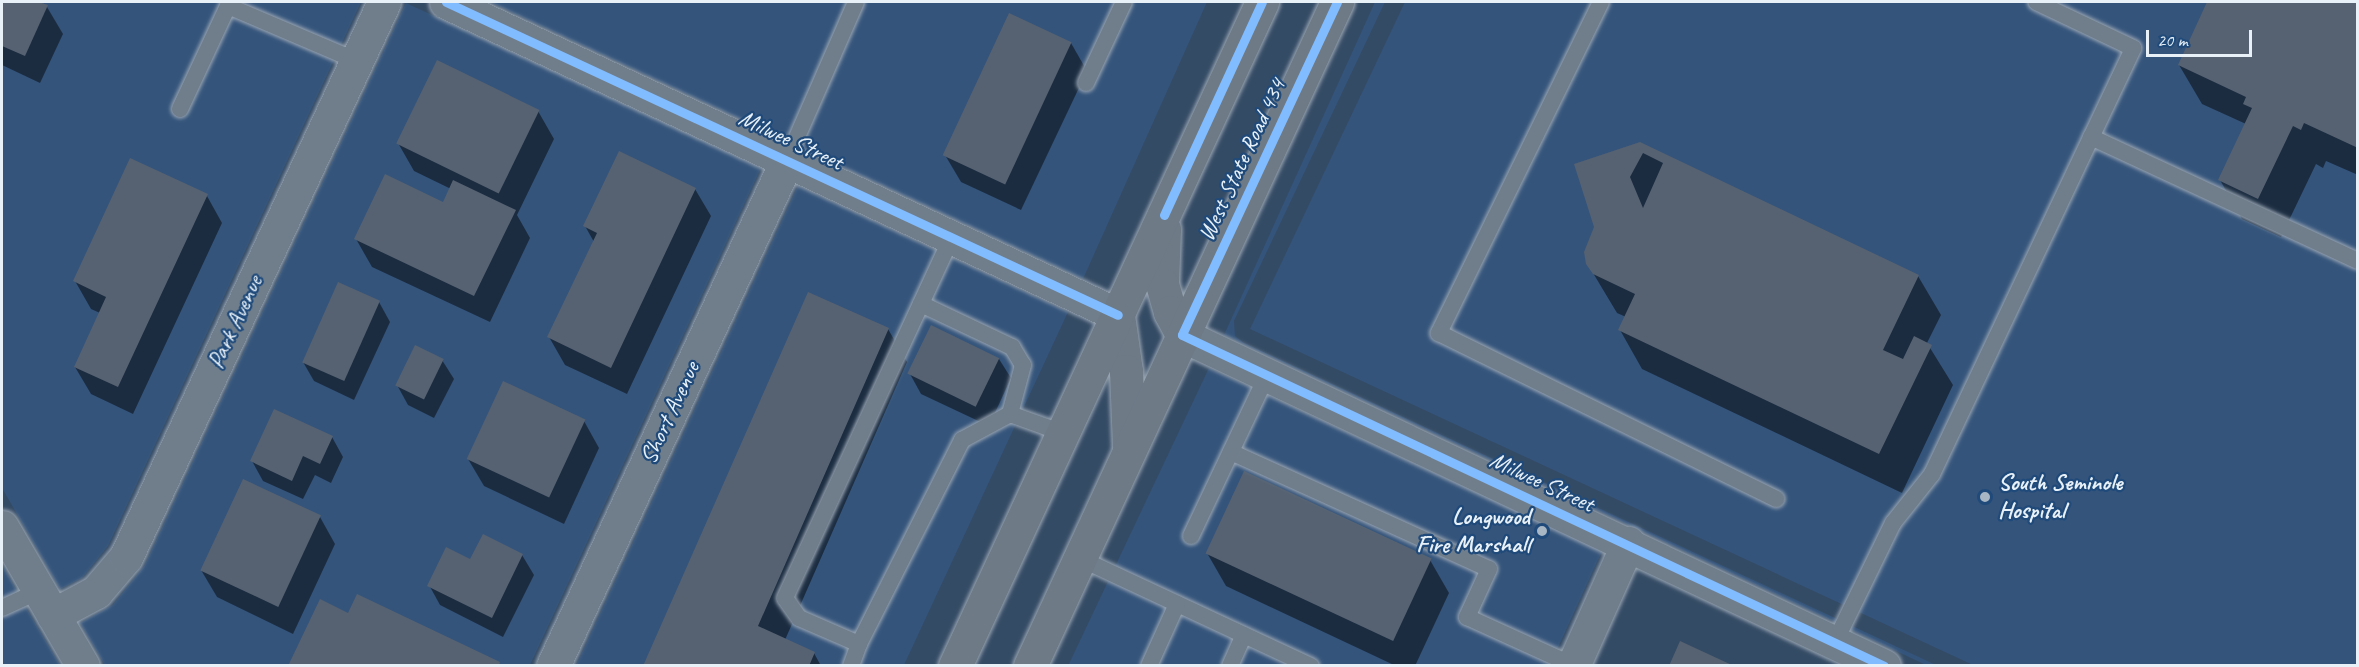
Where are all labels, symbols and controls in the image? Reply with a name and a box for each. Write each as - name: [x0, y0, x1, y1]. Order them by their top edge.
- scale bar: [2149, 18, 2256, 56]
- text: 20 m: [2157, 29, 2188, 51]
- street label: West State Road 434: [1191, 73, 1293, 247]
- street label: Milwee Street: [734, 103, 848, 177]
- street label: Park Avenue: [201, 271, 269, 373]
- street label: Short Avenue: [634, 357, 706, 469]
- street label: Milwee Street: [1485, 445, 1599, 519]
- place label: South Seminole Hospital: [1998, 469, 2122, 525]
- marker: South Seminole Hospital: [1976, 488, 1994, 506]
- place label: Longwood Fire Marshall: [1417, 503, 1530, 559]
- marker: Longwood Fire Marshall: [1535, 524, 1549, 538]

